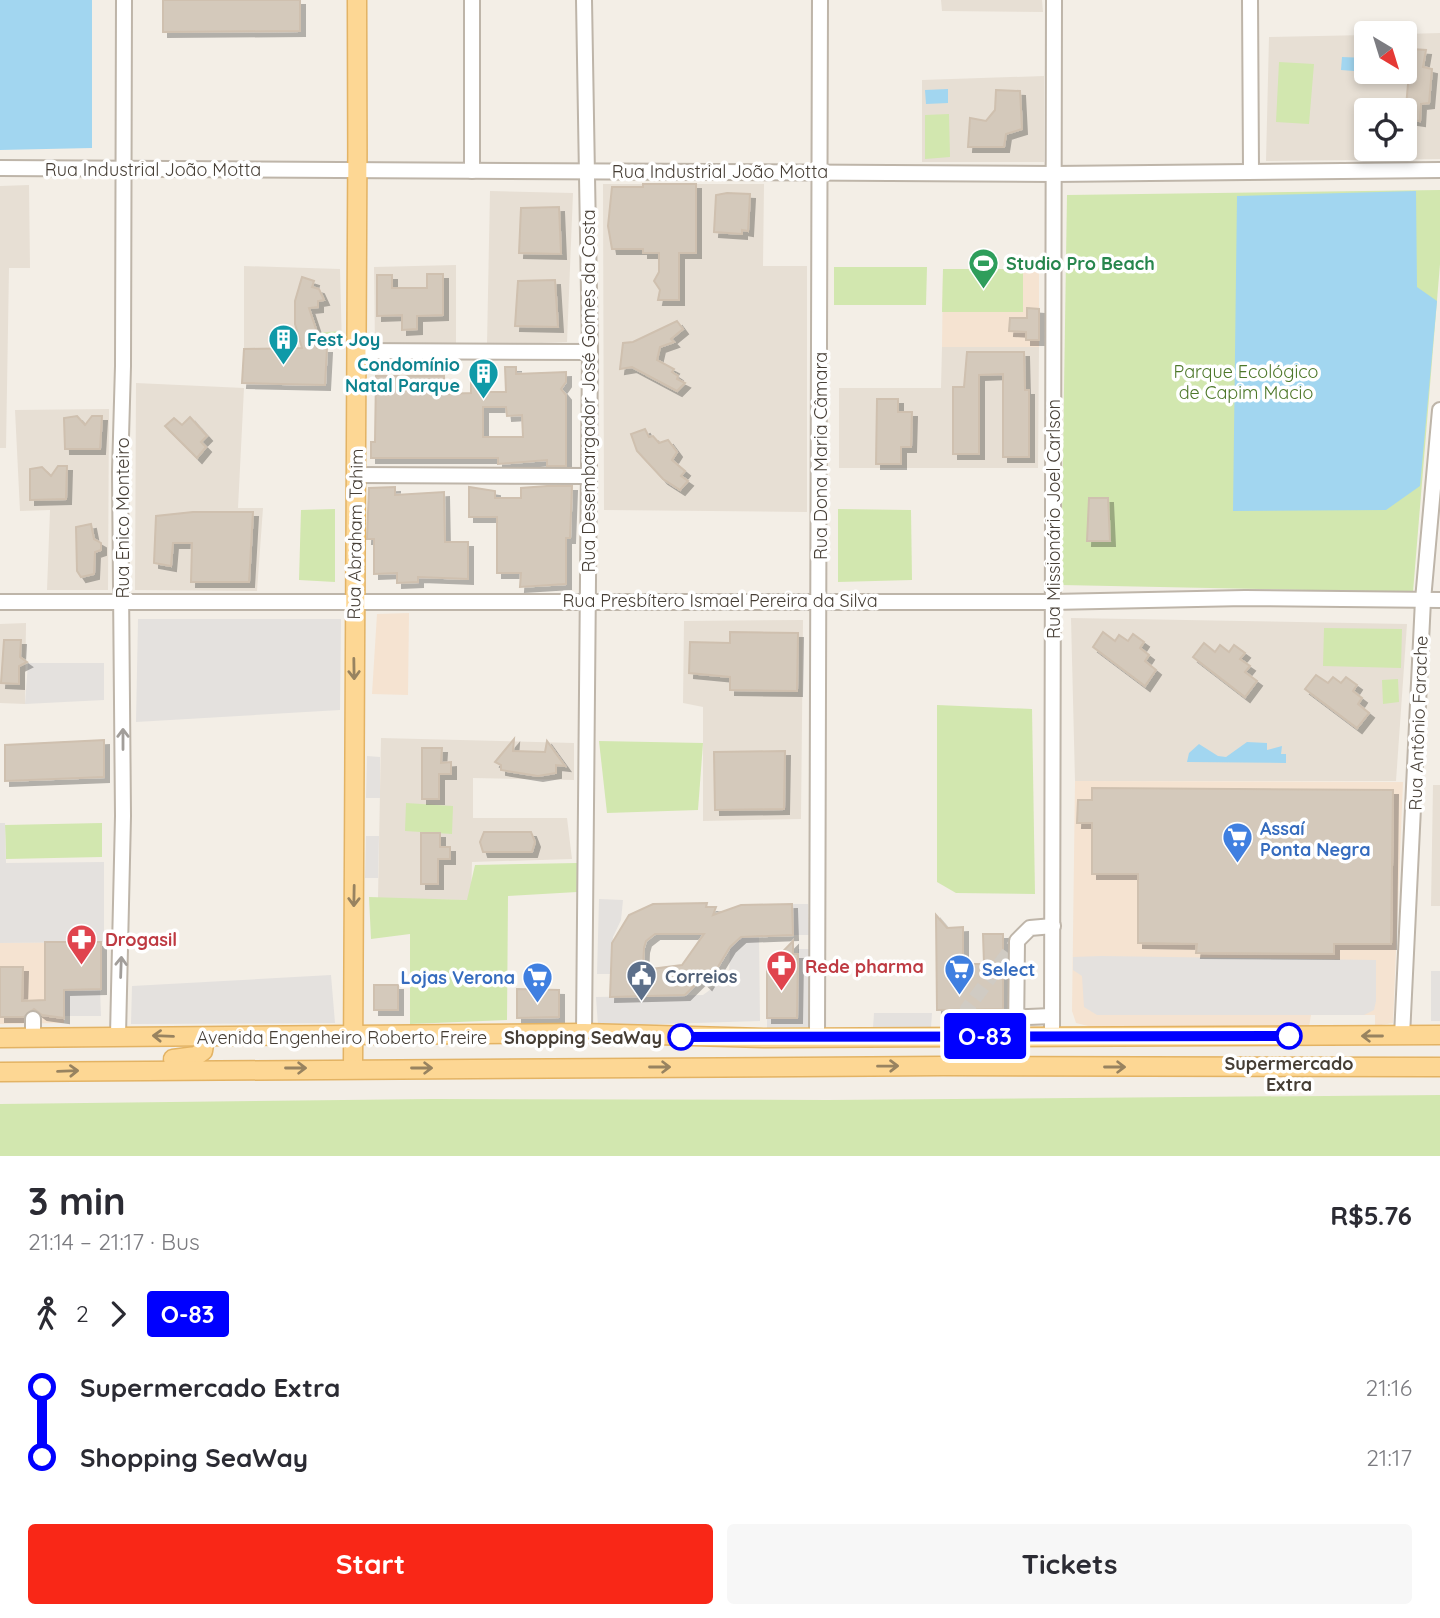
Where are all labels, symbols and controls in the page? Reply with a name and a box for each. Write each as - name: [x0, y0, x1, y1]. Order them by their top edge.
- north arrow: [1354, 21, 1418, 84]
- map controls: [1354, 21, 1417, 161]
- button: locate: [1354, 98, 1417, 161]
- street label: Rua Industrial João Motta: [45, 158, 261, 181]
- street label: Rua Industrial João Motta: [612, 160, 828, 183]
- street label: Rua Desembargador José Gomes da Costa: [577, 209, 600, 573]
- sports icon: Studio Pro Beach: [966, 246, 1000, 290]
- place label: Studio Pro Beach: [1006, 252, 1155, 275]
- building icon: Fest Joy: [267, 322, 301, 366]
- place label: Fest Joy: [307, 328, 380, 351]
- street label: Rua Dona Maria Câmara: [809, 352, 832, 560]
- place label: Condomínio Natal Parque: [345, 353, 460, 397]
- building icon: Condomínio Natal Parque: [466, 357, 500, 401]
- park label: Parque Ecológico de Capim Macio: [1174, 360, 1318, 404]
- street label: Rua Missionário Joel Carlson: [1042, 399, 1065, 639]
- street label: Rua Enico Monteiro: [111, 437, 134, 599]
- street label: Rua Abraham Tahim: [342, 448, 368, 620]
- street label: Rua Presbítero Ismael Pereira da Silva: [562, 589, 878, 612]
- street label: Rua Antônio Farache: [1403, 635, 1433, 811]
- one-way arrow: [347, 657, 361, 680]
- one-way arrow: [116, 728, 130, 751]
- place label: Assaí Ponta Negra: [1260, 817, 1370, 861]
- supermarket icon: Assaí Ponta Negra: [1220, 821, 1254, 865]
- one-way arrow: [347, 885, 361, 908]
- pharmacy icon: Drogasil: [65, 922, 99, 966]
- place label: Drogasil: [105, 928, 177, 951]
- pharmacy icon: Rede pharma: [765, 949, 799, 993]
- supermarket icon: Select: [942, 952, 976, 996]
- place label: Rede pharma: [805, 955, 924, 978]
- one-way arrow: [115, 956, 128, 979]
- place label: Select: [982, 958, 1035, 981]
- public building icon: Correios: [625, 959, 659, 1003]
- supermarket icon: Lojas Verona: [521, 960, 555, 1004]
- place label: Correios: [665, 965, 738, 988]
- place label: Lojas Verona: [401, 966, 515, 989]
- line badge: O-83: [936, 1013, 1034, 1059]
- text: O-83: [958, 1021, 1012, 1051]
- marker: Supermercado Extra: [1276, 1023, 1302, 1049]
- marker: Shopping SeaWay: [668, 1024, 694, 1050]
- street label: Avenida Engenheiro Roberto Freire: [197, 1026, 487, 1049]
- place label: Shopping SeaWay: [504, 1026, 662, 1049]
- one-way arrow: [1361, 1029, 1384, 1043]
- one-way arrow: [151, 1030, 174, 1043]
- place label: Supermercado Extra: [1225, 1052, 1353, 1096]
- one-way arrow: [876, 1059, 899, 1073]
- one-way arrow: [648, 1060, 671, 1074]
- one-way arrow: [1103, 1060, 1126, 1074]
- one-way arrow: [284, 1061, 307, 1075]
- one-way arrow: [410, 1061, 433, 1075]
- one-way arrow: [56, 1064, 79, 1077]
- text: 3 min: [28, 1177, 126, 1225]
- text: R$5.76: [1330, 1199, 1412, 1232]
- text: 21:14 – 21:17 · Bus: [28, 1227, 200, 1256]
- icon: walk: [28, 1295, 66, 1333]
- icon: forward: [99, 1295, 137, 1333]
- text: 2: [76, 1299, 89, 1328]
- text: O-83: [161, 1299, 215, 1329]
- text: Supermercado Extra: [80, 1371, 340, 1404]
- text: 21:16: [1366, 1373, 1412, 1402]
- text: Shopping SeaWay: [80, 1441, 308, 1474]
- text: 21:17: [1366, 1443, 1412, 1472]
- button: Start: [28, 1524, 713, 1604]
- button: Tickets: [727, 1524, 1412, 1604]

